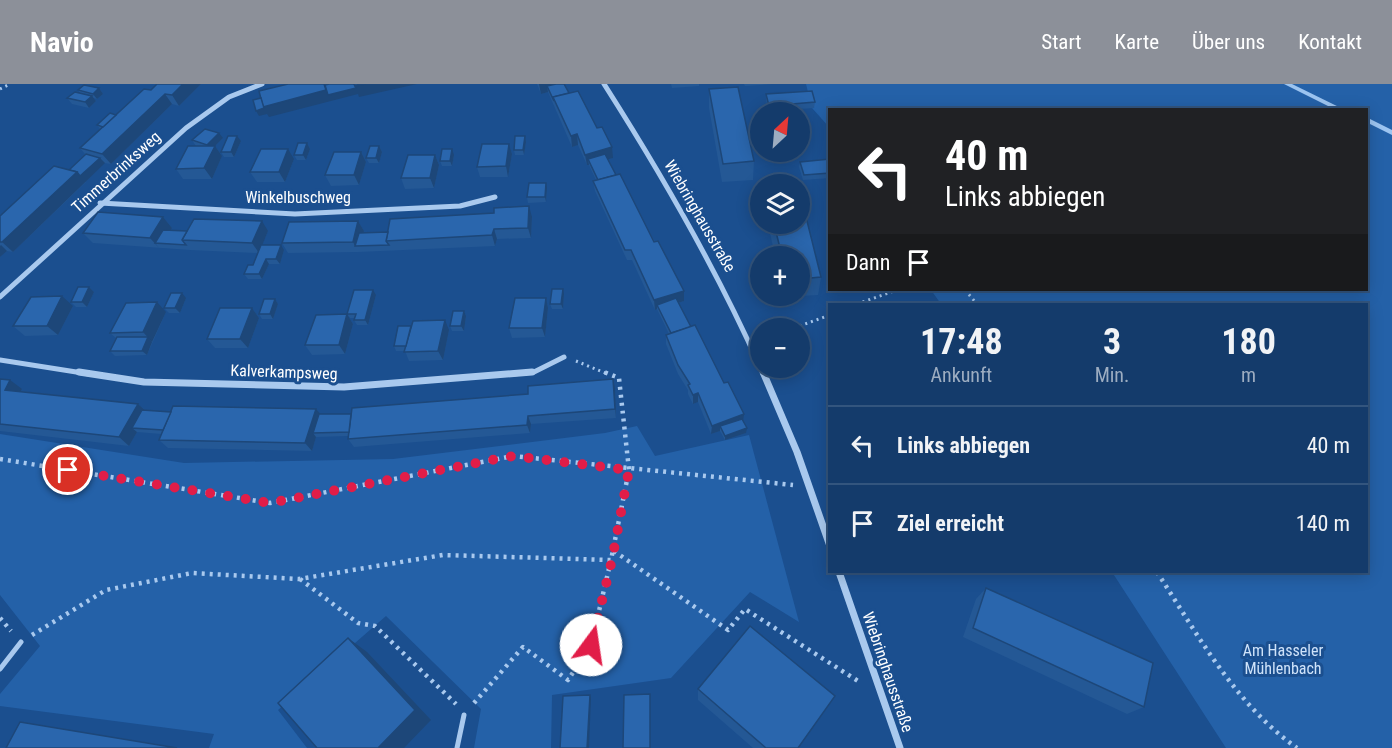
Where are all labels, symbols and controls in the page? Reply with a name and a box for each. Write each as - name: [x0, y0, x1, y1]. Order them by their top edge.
- text: Navio: [30, 26, 94, 59]
- text: Start: [1041, 30, 1082, 54]
- text: Karte: [1115, 30, 1159, 54]
- text: Über uns: [1192, 30, 1265, 54]
- text: Kontakt: [1298, 30, 1362, 54]
- north arrow: [750, 102, 810, 162]
- map controls: [750, 102, 810, 378]
- street label: Timmerbrinksweg: [68, 127, 164, 217]
- text: 40 m: [945, 131, 1028, 180]
- icon: left: [846, 132, 924, 210]
- street label: Wiebringhausstraße: [660, 157, 740, 275]
- button: layers: [750, 174, 810, 234]
- text: Links abbiegen: [945, 181, 1105, 213]
- street label: Winkelbuschweg: [245, 188, 351, 207]
- button: +: [750, 246, 810, 306]
- icon: arrive: [902, 246, 935, 279]
- text: Dann: [846, 250, 890, 275]
- button: −: [750, 318, 810, 378]
- text: 17:48: [920, 321, 1003, 363]
- text: 3: [1103, 321, 1121, 363]
- text: 180: [1221, 321, 1276, 363]
- street label: Kalverkampsweg: [230, 361, 338, 383]
- text: Ankunft: [930, 363, 992, 387]
- text: Min.: [1095, 363, 1129, 387]
- text: m: [1241, 363, 1256, 387]
- icon: left: [846, 429, 879, 462]
- text: Links abbiegen: [897, 433, 1030, 458]
- text: 40 m: [1307, 433, 1350, 458]
- pin: [42, 444, 93, 495]
- icon: arrive: [51, 453, 84, 486]
- icon: arrive: [846, 507, 879, 540]
- text: Ziel erreicht: [897, 511, 1004, 536]
- text: 140 m: [1296, 511, 1350, 536]
- street label: Wiebringhausstraße: [859, 609, 917, 735]
- position arrow: [559, 613, 623, 677]
- park label: Am Hasseler Mühlenbach: [1243, 641, 1323, 678]

